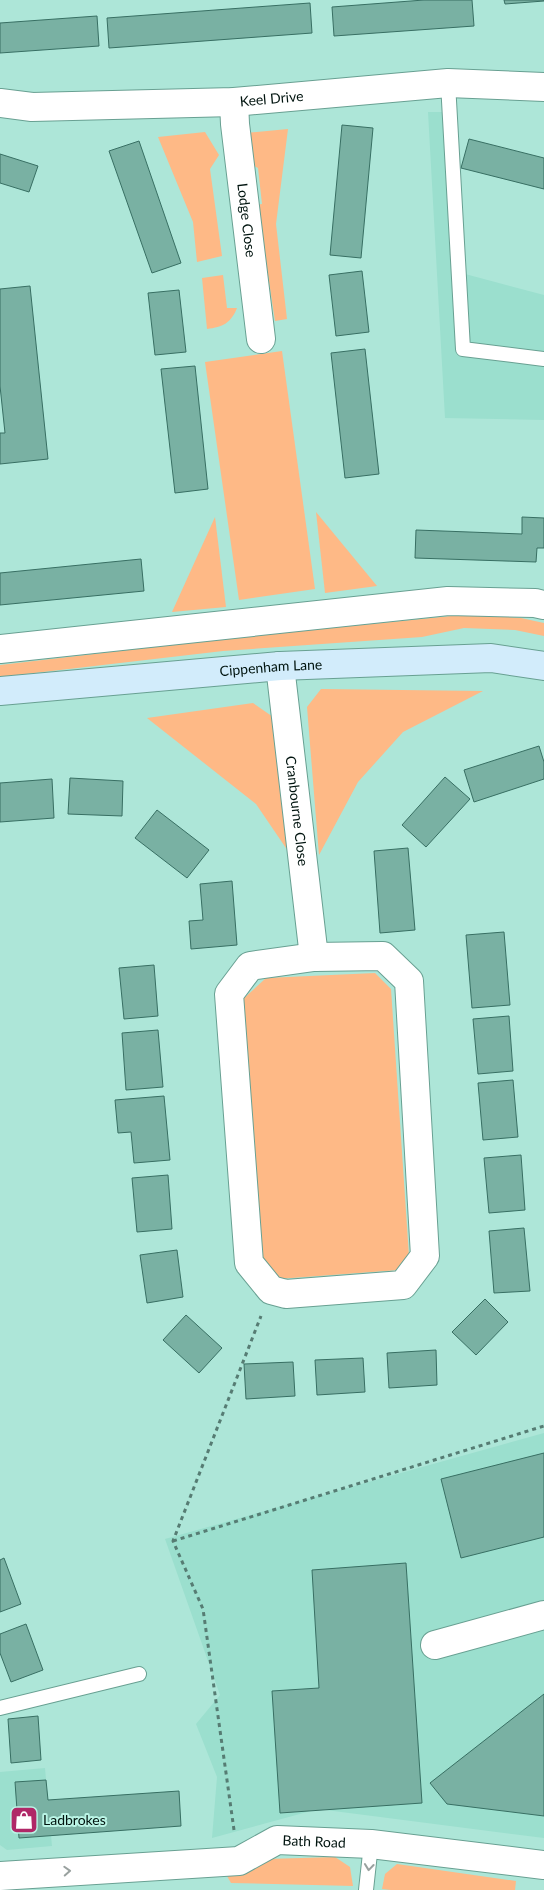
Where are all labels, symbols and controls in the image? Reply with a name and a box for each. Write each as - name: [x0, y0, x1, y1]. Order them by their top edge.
- street label: Keel Drive: [239, 87, 304, 109]
- street label: Lodge Close: [234, 182, 260, 258]
- street label: Cippenham Lane: [219, 655, 323, 679]
- street label: Cranbourne Close: [283, 755, 312, 867]
- shop icon: Ladbrokes: [9, 1805, 39, 1835]
- place label: Ladbrokes: [43, 1811, 106, 1828]
- street label: Bath Road: [282, 1831, 346, 1851]
- one-way arrow: [364, 1863, 375, 1871]
- one-way arrow: [63, 1866, 71, 1877]

